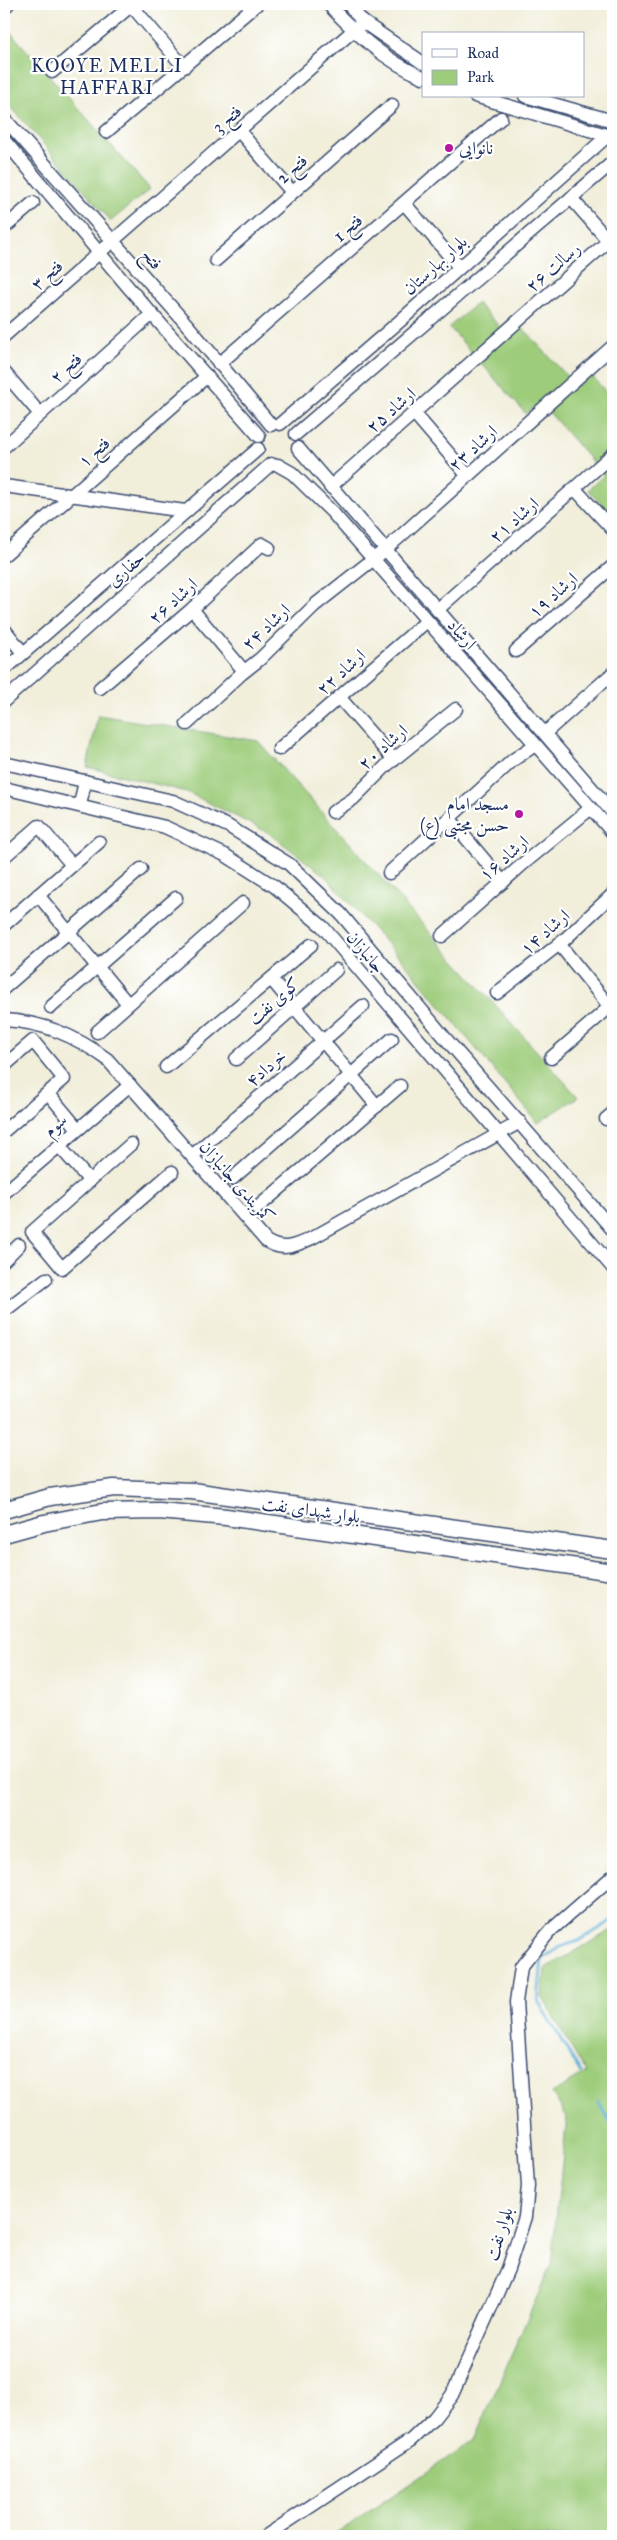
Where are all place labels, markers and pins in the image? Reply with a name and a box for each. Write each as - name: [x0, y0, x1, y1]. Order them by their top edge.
- place label: نانوايى: [459, 137, 493, 160]
- marker: نانوايى: [443, 142, 455, 154]
- place label: مسجد امام حسن مجتبی (ع): [420, 793, 509, 840]
- marker: مسجد امام حسن مجتبی (ع): [513, 808, 525, 820]

